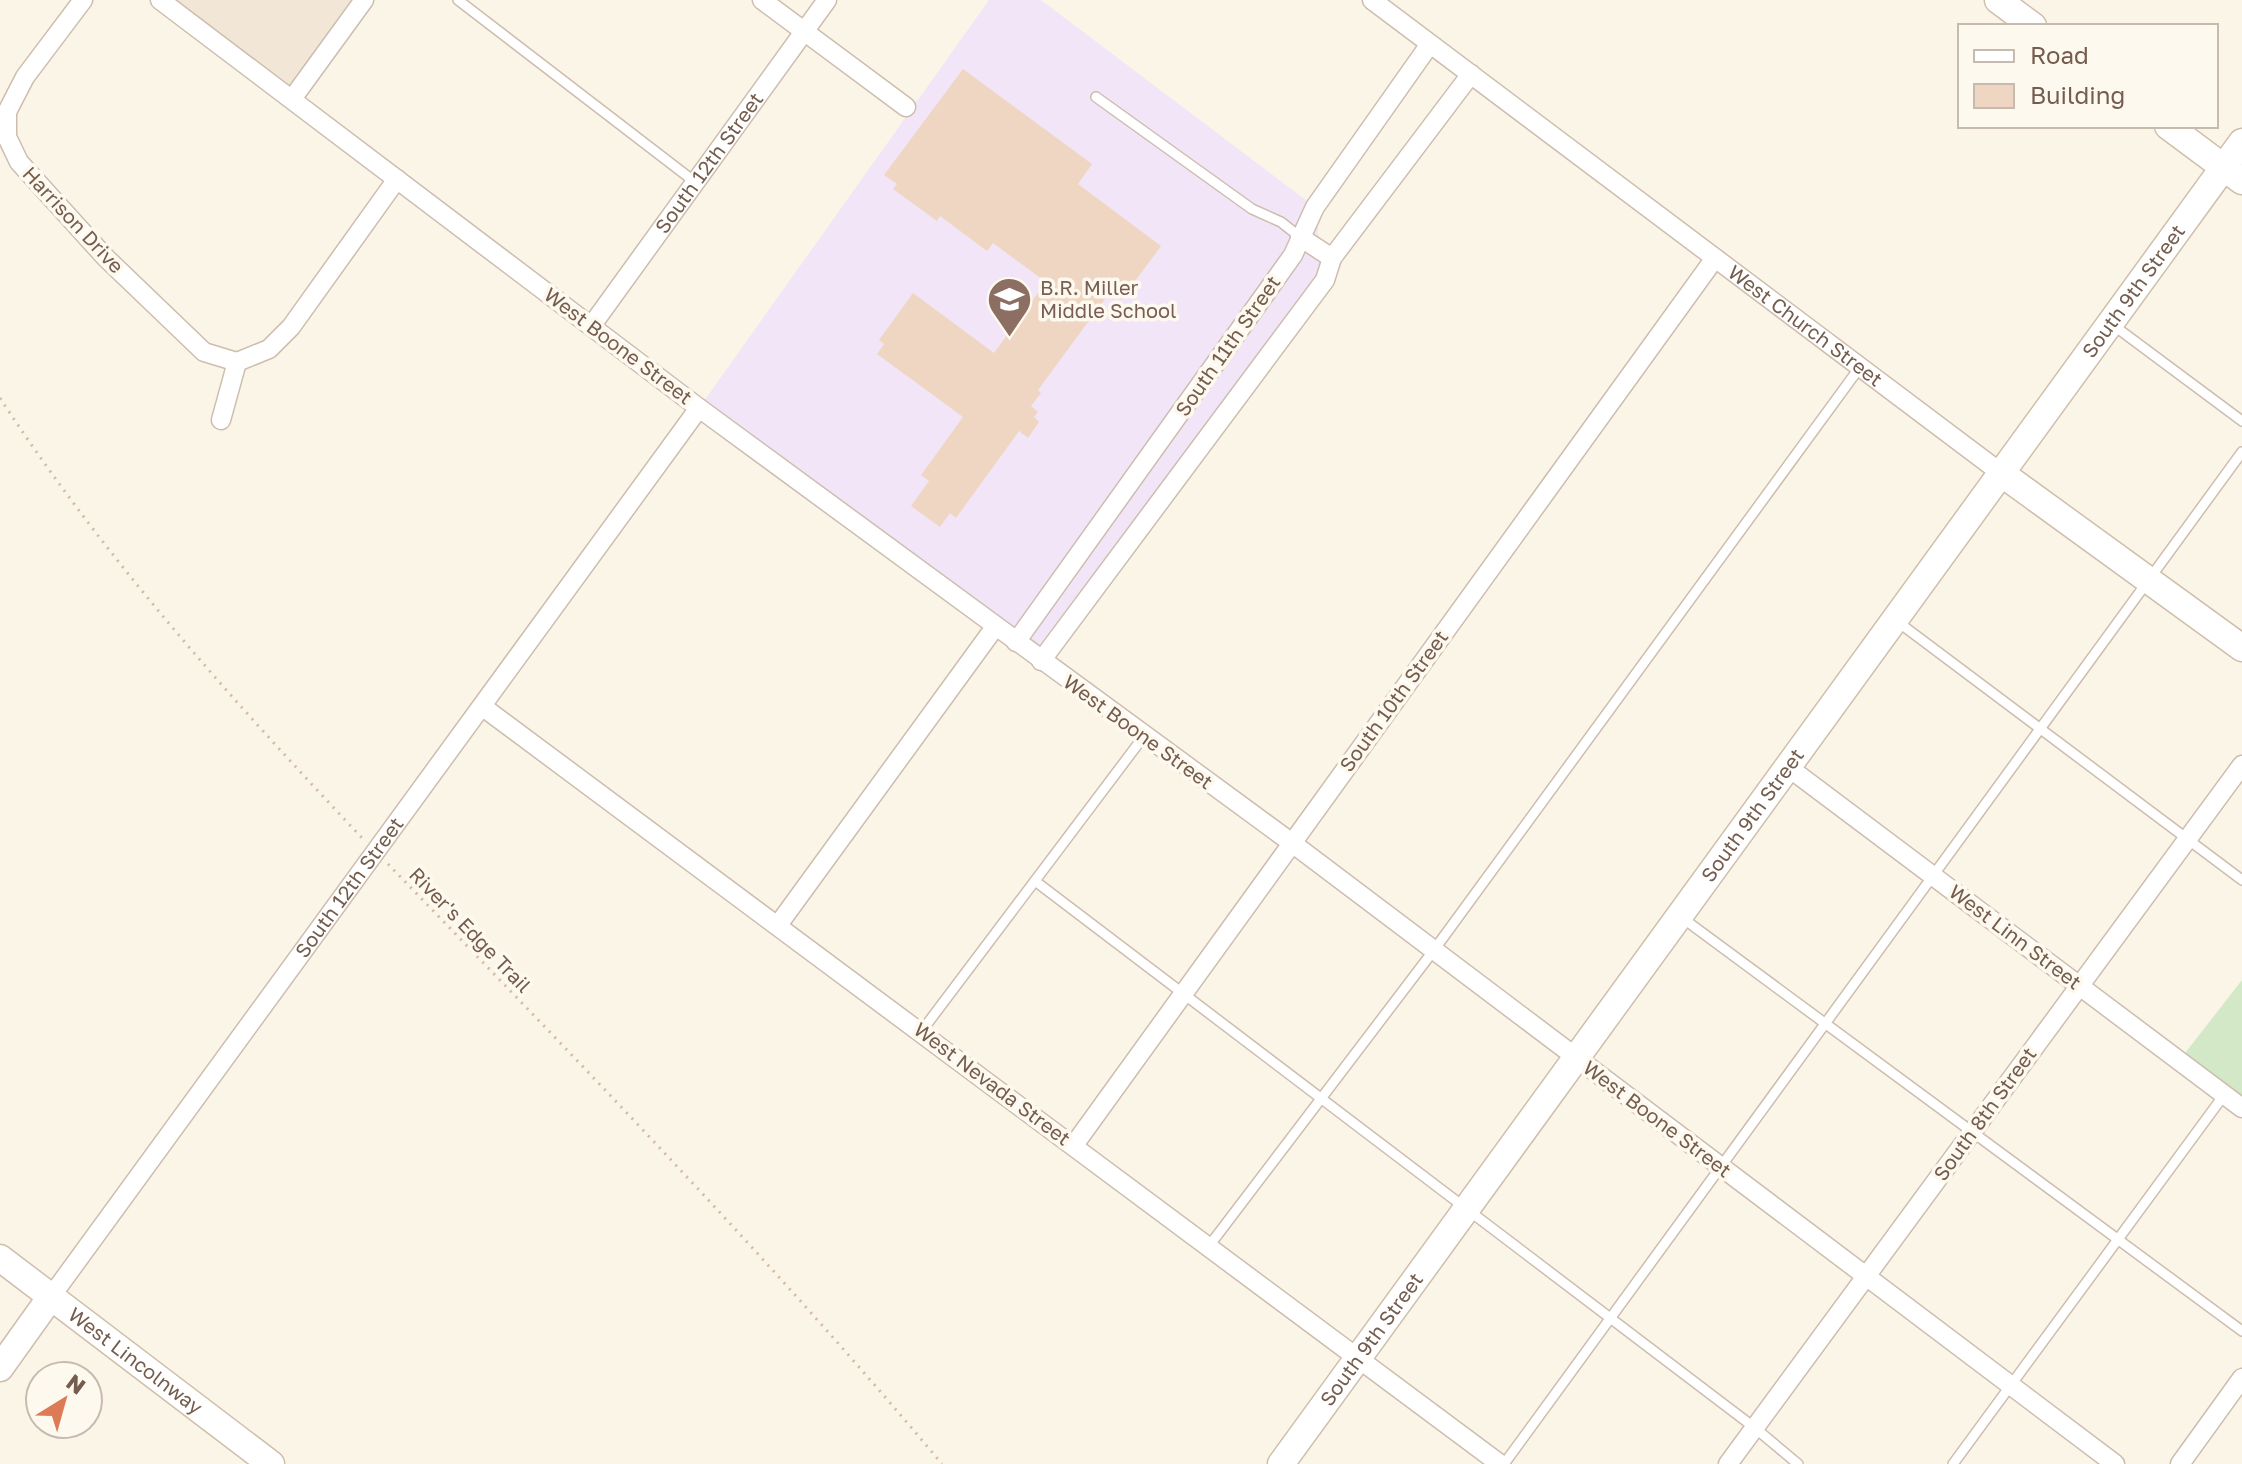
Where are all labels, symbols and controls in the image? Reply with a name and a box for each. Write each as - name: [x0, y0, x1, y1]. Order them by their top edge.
- legend: [1958, 24, 2218, 128]
- text: Road: [2030, 40, 2089, 69]
- text: Building: [2030, 80, 2125, 109]
- street label: South 12th Street: [649, 87, 767, 237]
- street label: Harrison Drive: [18, 161, 129, 278]
- street label: South 9th Street: [2076, 219, 2189, 362]
- street label: West Church Street: [1724, 259, 1888, 391]
- street label: South 11th Street: [1170, 271, 1285, 420]
- place label: B.R. Miller Middle School: [1040, 275, 1176, 322]
- school or university icon: B.R. Miller Middle School: [985, 276, 1033, 339]
- street label: West Boone Street: [540, 282, 697, 409]
- street label: South 10th Street: [1334, 625, 1453, 776]
- street label: West Boone Street: [1059, 669, 1218, 794]
- street label: South 9th Street: [1695, 743, 1808, 886]
- street label: South 12th Street: [289, 812, 408, 962]
- street label: River's Edge Trail: [405, 862, 536, 997]
- street label: West Linn Street: [1945, 879, 2086, 994]
- street label: West Nevada Street: [910, 1017, 1076, 1150]
- street label: South 8th Street: [1928, 1042, 2041, 1185]
- street label: West Boone Street: [1579, 1055, 1736, 1182]
- street label: South 9th Street: [1314, 1268, 1427, 1410]
- street label: West Lincolnway: [64, 1301, 208, 1419]
- north arrow: [24, 1360, 104, 1440]
- text: N: [62, 1368, 91, 1399]

